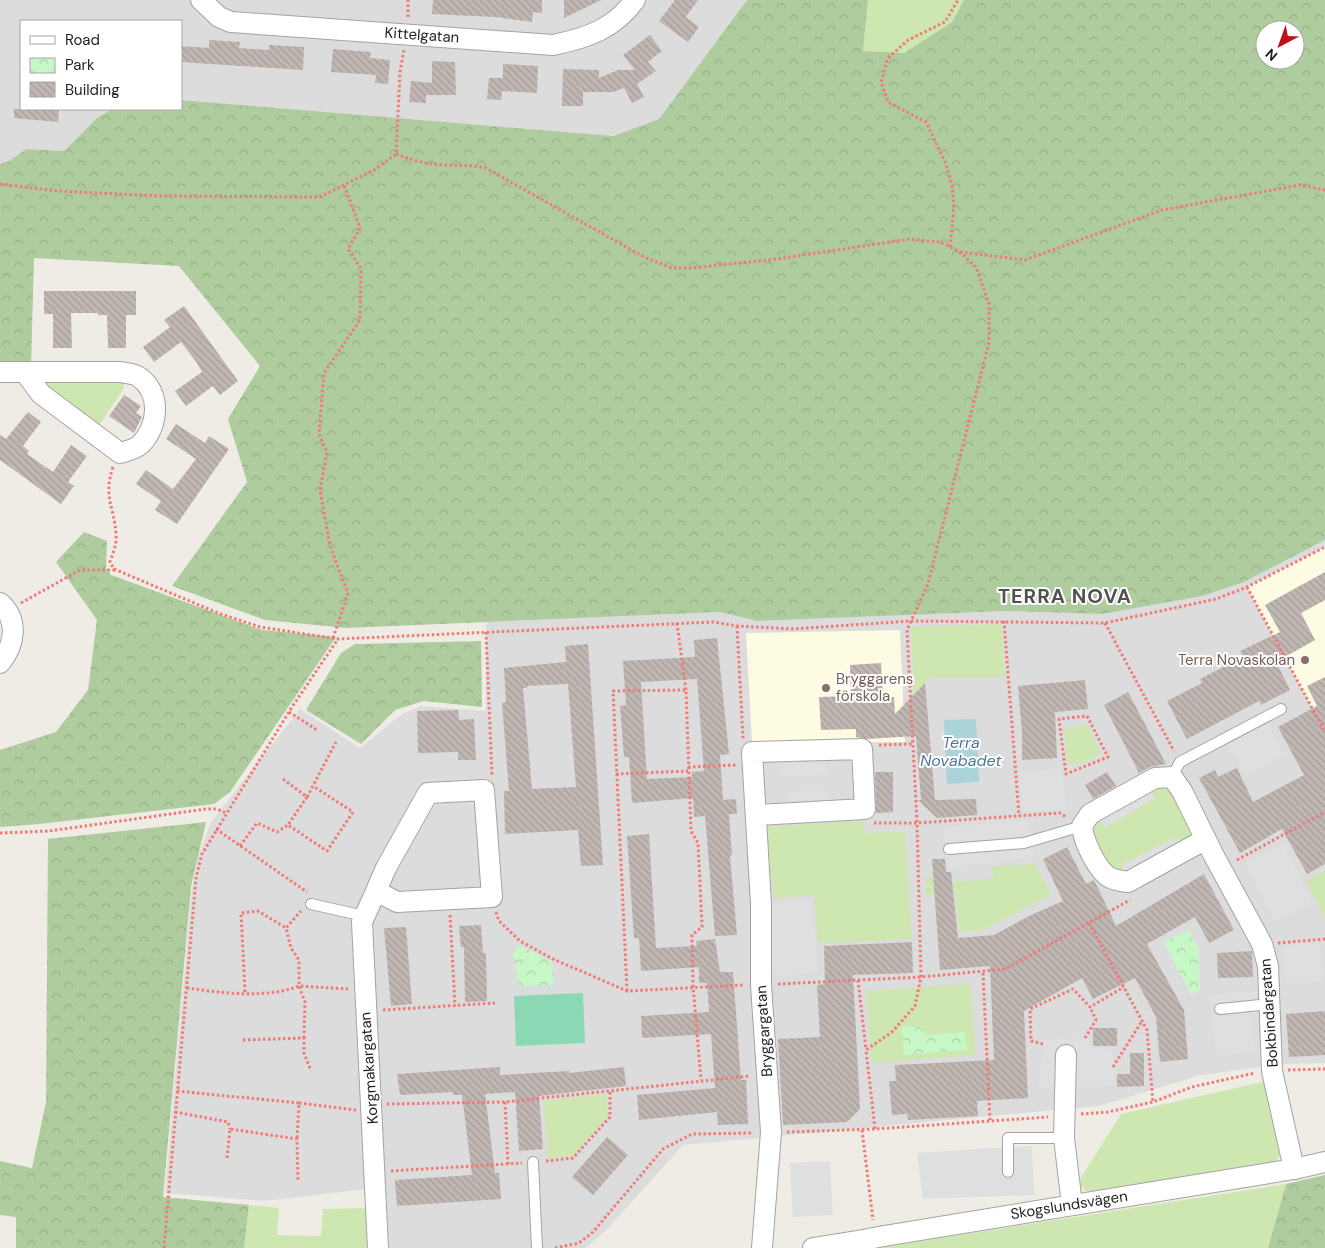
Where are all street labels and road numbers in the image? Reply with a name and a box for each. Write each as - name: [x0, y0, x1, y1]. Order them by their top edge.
- street label: Kittelgatan: [384, 22, 460, 48]
- street label: Bokbindargatan: [1255, 958, 1283, 1068]
- street label: Bryggargatan: [751, 985, 777, 1077]
- street label: Korgmakargatan: [355, 1011, 383, 1125]
- street label: Skogslundsvägen: [1009, 1186, 1129, 1224]

